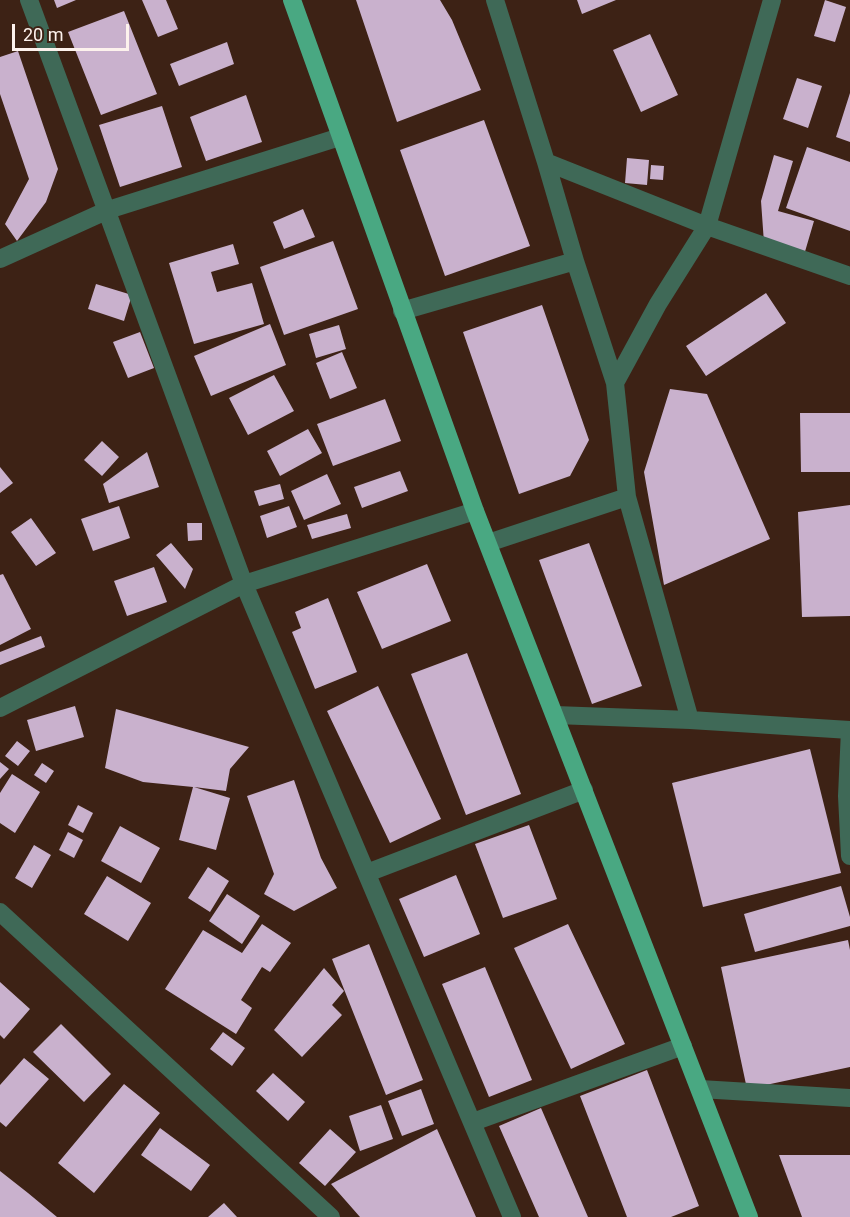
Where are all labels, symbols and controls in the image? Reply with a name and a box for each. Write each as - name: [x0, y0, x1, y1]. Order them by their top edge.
- scale bar: [15, 12, 132, 50]
- text: 20 m: [23, 24, 63, 45]

